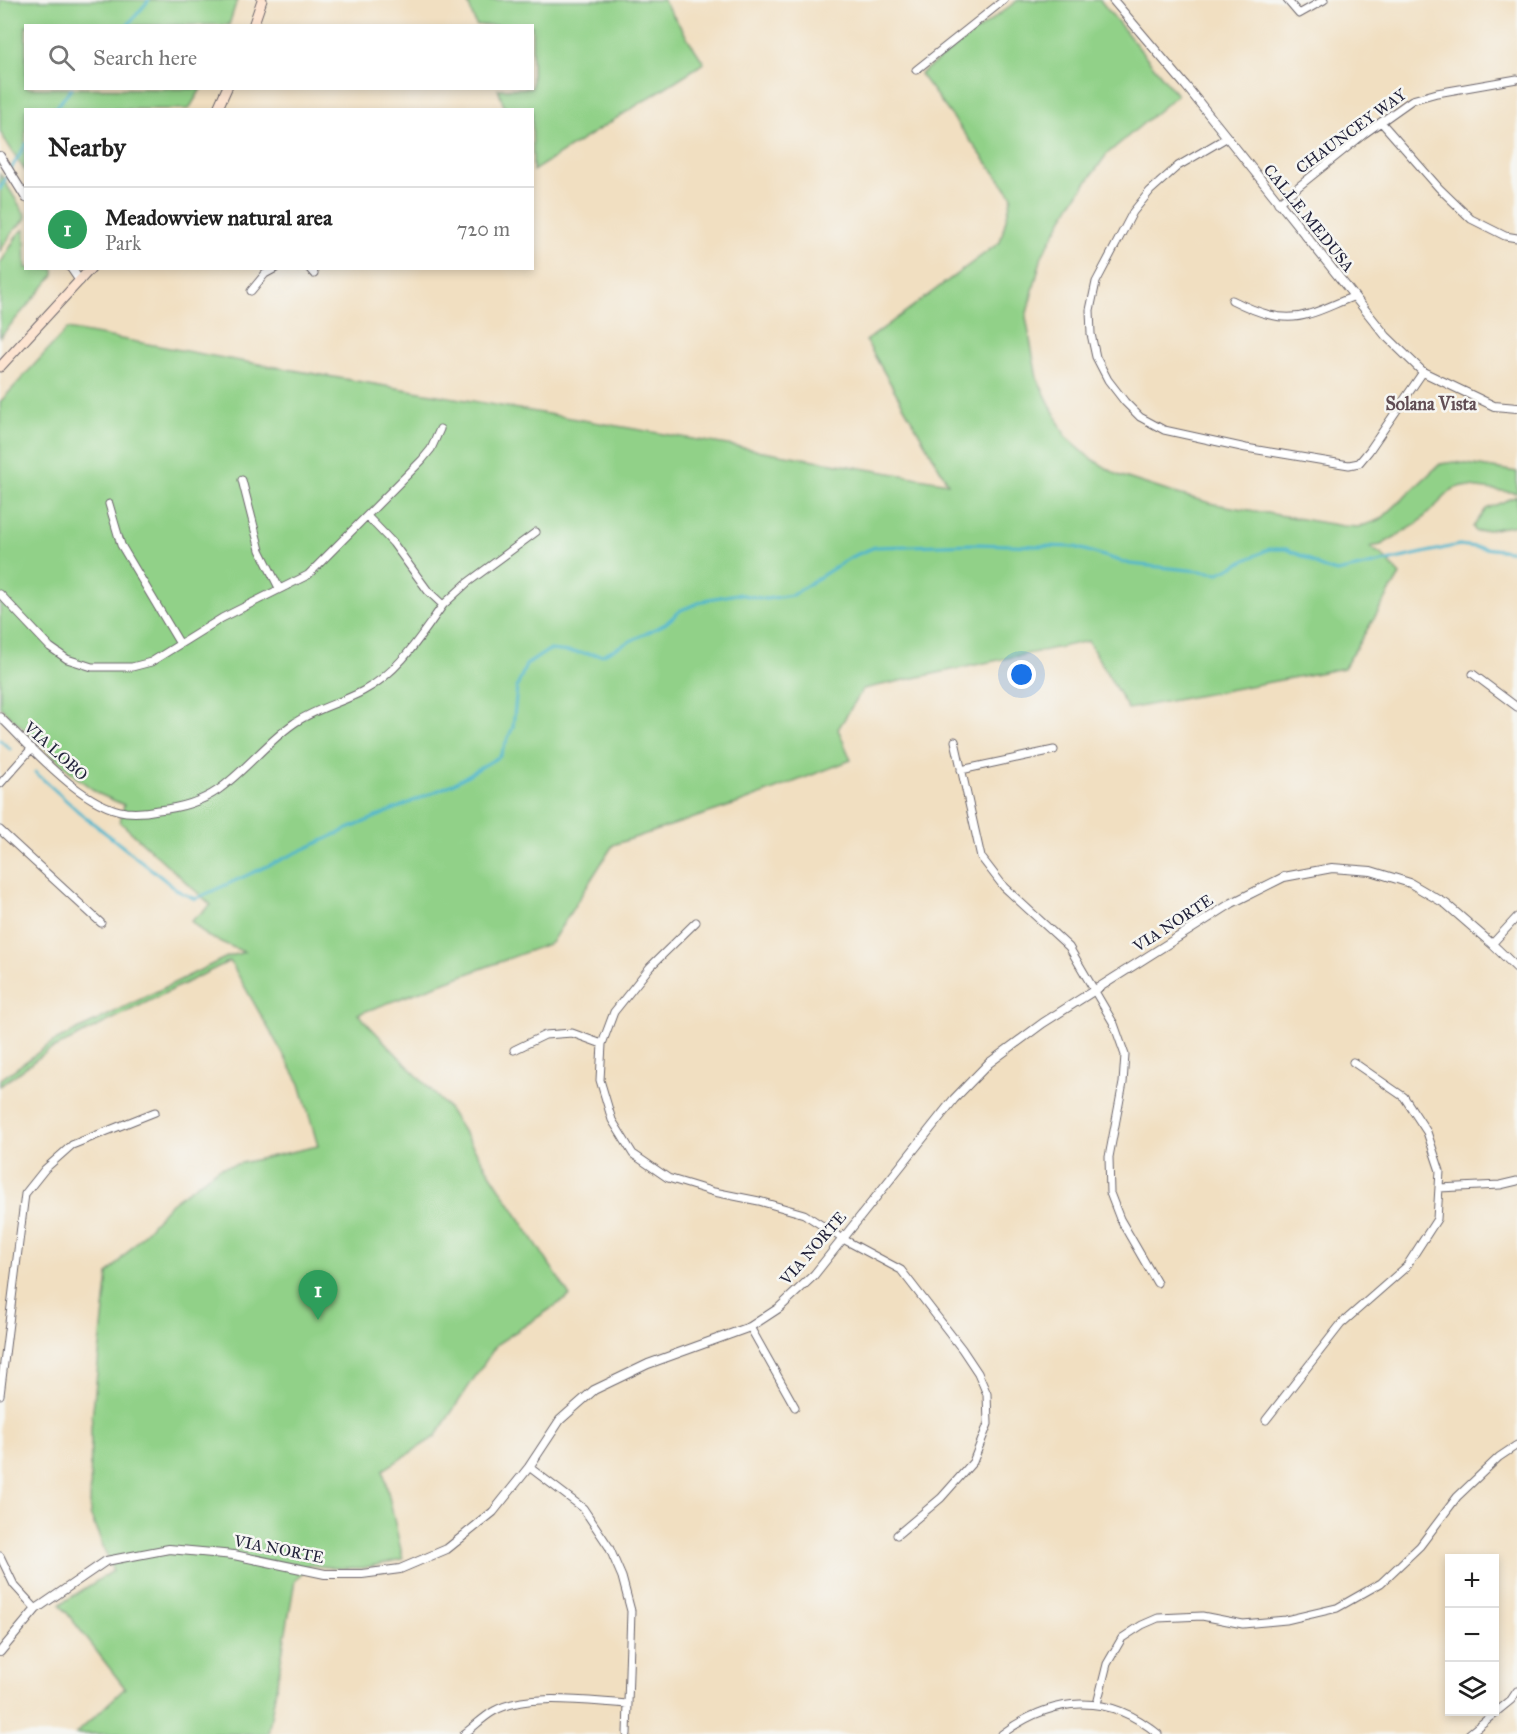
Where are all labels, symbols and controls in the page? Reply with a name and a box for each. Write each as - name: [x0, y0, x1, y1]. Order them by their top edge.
- search box: [24, 24, 534, 90]
- icon: search: [45, 41, 78, 74]
- text: Search here: [93, 44, 197, 71]
- street label: CHAUNCEY WAY: [1292, 84, 1411, 177]
- text: Nearby: [48, 131, 126, 163]
- street label: CALLE MEDUSA: [1260, 160, 1358, 276]
- text: Meadowview natural area: [105, 204, 332, 231]
- text: 1: [64, 217, 71, 241]
- text: 720 m: [457, 217, 510, 241]
- text: Park: [105, 231, 141, 255]
- district label: Solana Vista: [1385, 393, 1477, 415]
- your location: [1007, 660, 1036, 689]
- street label: VIA LOBO: [20, 717, 92, 784]
- street label: VIA NORTE: [1129, 890, 1216, 956]
- street label: VIA NORTE: [775, 1207, 850, 1289]
- pin: 1: [298, 1270, 338, 1320]
- street label: VIA NORTE: [231, 1531, 326, 1567]
- map controls: [1445, 1554, 1499, 1716]
- button: +: [1445, 1554, 1499, 1608]
- button: −: [1445, 1608, 1499, 1662]
- button: layers: [1445, 1662, 1499, 1716]

